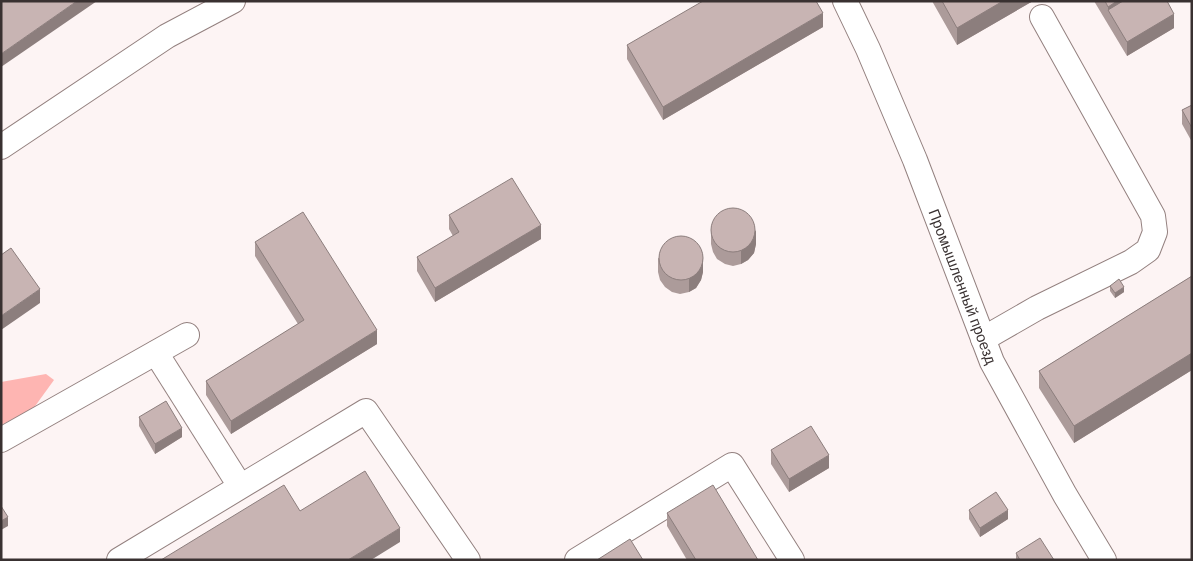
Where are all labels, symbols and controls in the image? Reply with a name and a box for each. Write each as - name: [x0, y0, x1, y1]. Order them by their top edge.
- street label: Промышленный проезд: [925, 206, 1001, 367]

